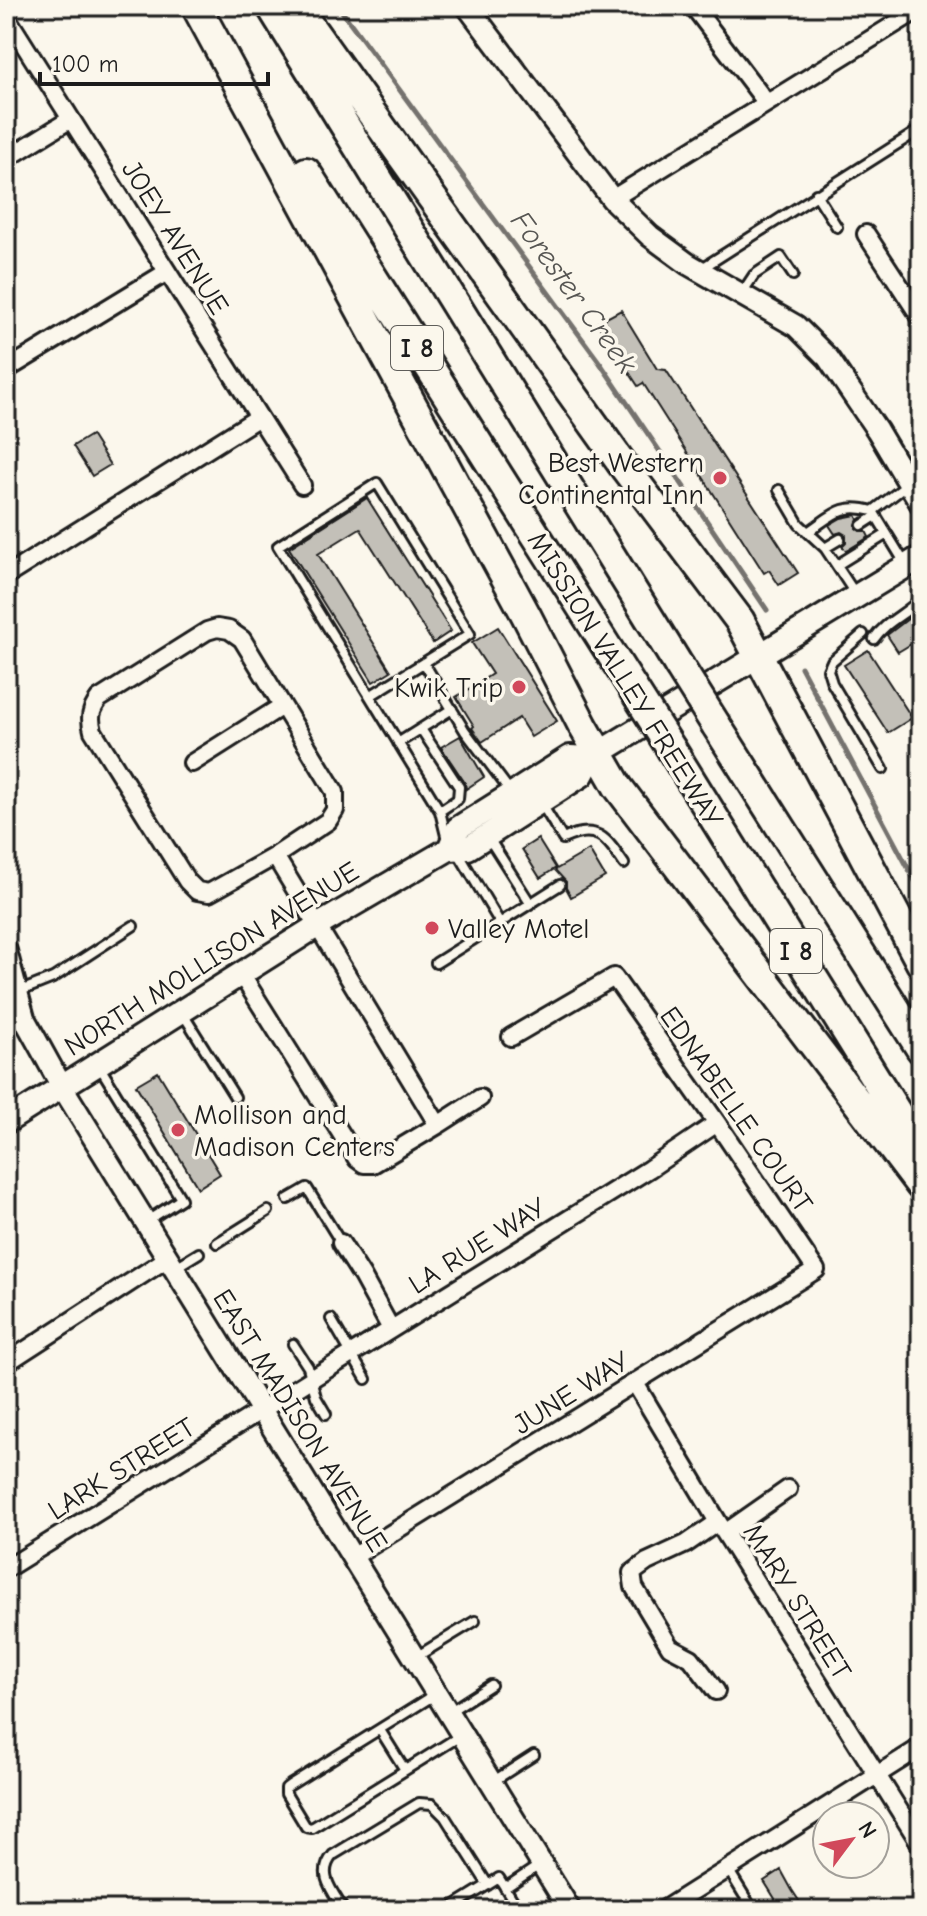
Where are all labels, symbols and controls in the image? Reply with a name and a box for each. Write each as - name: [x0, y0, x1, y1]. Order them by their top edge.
- scale bar: [40, 36, 268, 86]
- text: 100 m: [52, 50, 119, 78]
- street label: JOEY AVENUE: [115, 155, 235, 320]
- water label: Forester Creek: [503, 204, 644, 380]
- road number: I 8: [391, 326, 443, 370]
- place label: Best Western Continental Inn: [518, 447, 704, 511]
- marker: Best Western Continental Inn: [711, 469, 729, 487]
- street label: MISSION VALLEY FREEWAY: [521, 526, 730, 833]
- place label: Kwik Trip: [394, 672, 503, 704]
- marker: Kwik Trip: [510, 678, 528, 696]
- street label: NORTH MOLLISON AVENUE: [59, 855, 364, 1063]
- place label: Valley Motel: [448, 913, 589, 945]
- marker: Valley Motel: [423, 919, 441, 937]
- road number: I 8: [770, 929, 822, 973]
- street label: EDNABELLE COURT: [653, 1001, 819, 1219]
- place label: Mollison and Madison Centers: [194, 1099, 395, 1163]
- marker: Mollison and Madison Centers: [169, 1121, 187, 1139]
- street label: LA RUE WAY: [403, 1191, 552, 1301]
- street label: EAST MADISON AVENUE: [206, 1284, 394, 1557]
- street label: JUNE WAY: [508, 1344, 636, 1441]
- street label: LARK STREET: [42, 1411, 201, 1527]
- street label: MARY STREET: [737, 1518, 858, 1686]
- north arrow: [811, 1800, 891, 1880]
- text: N: [852, 1817, 882, 1843]

